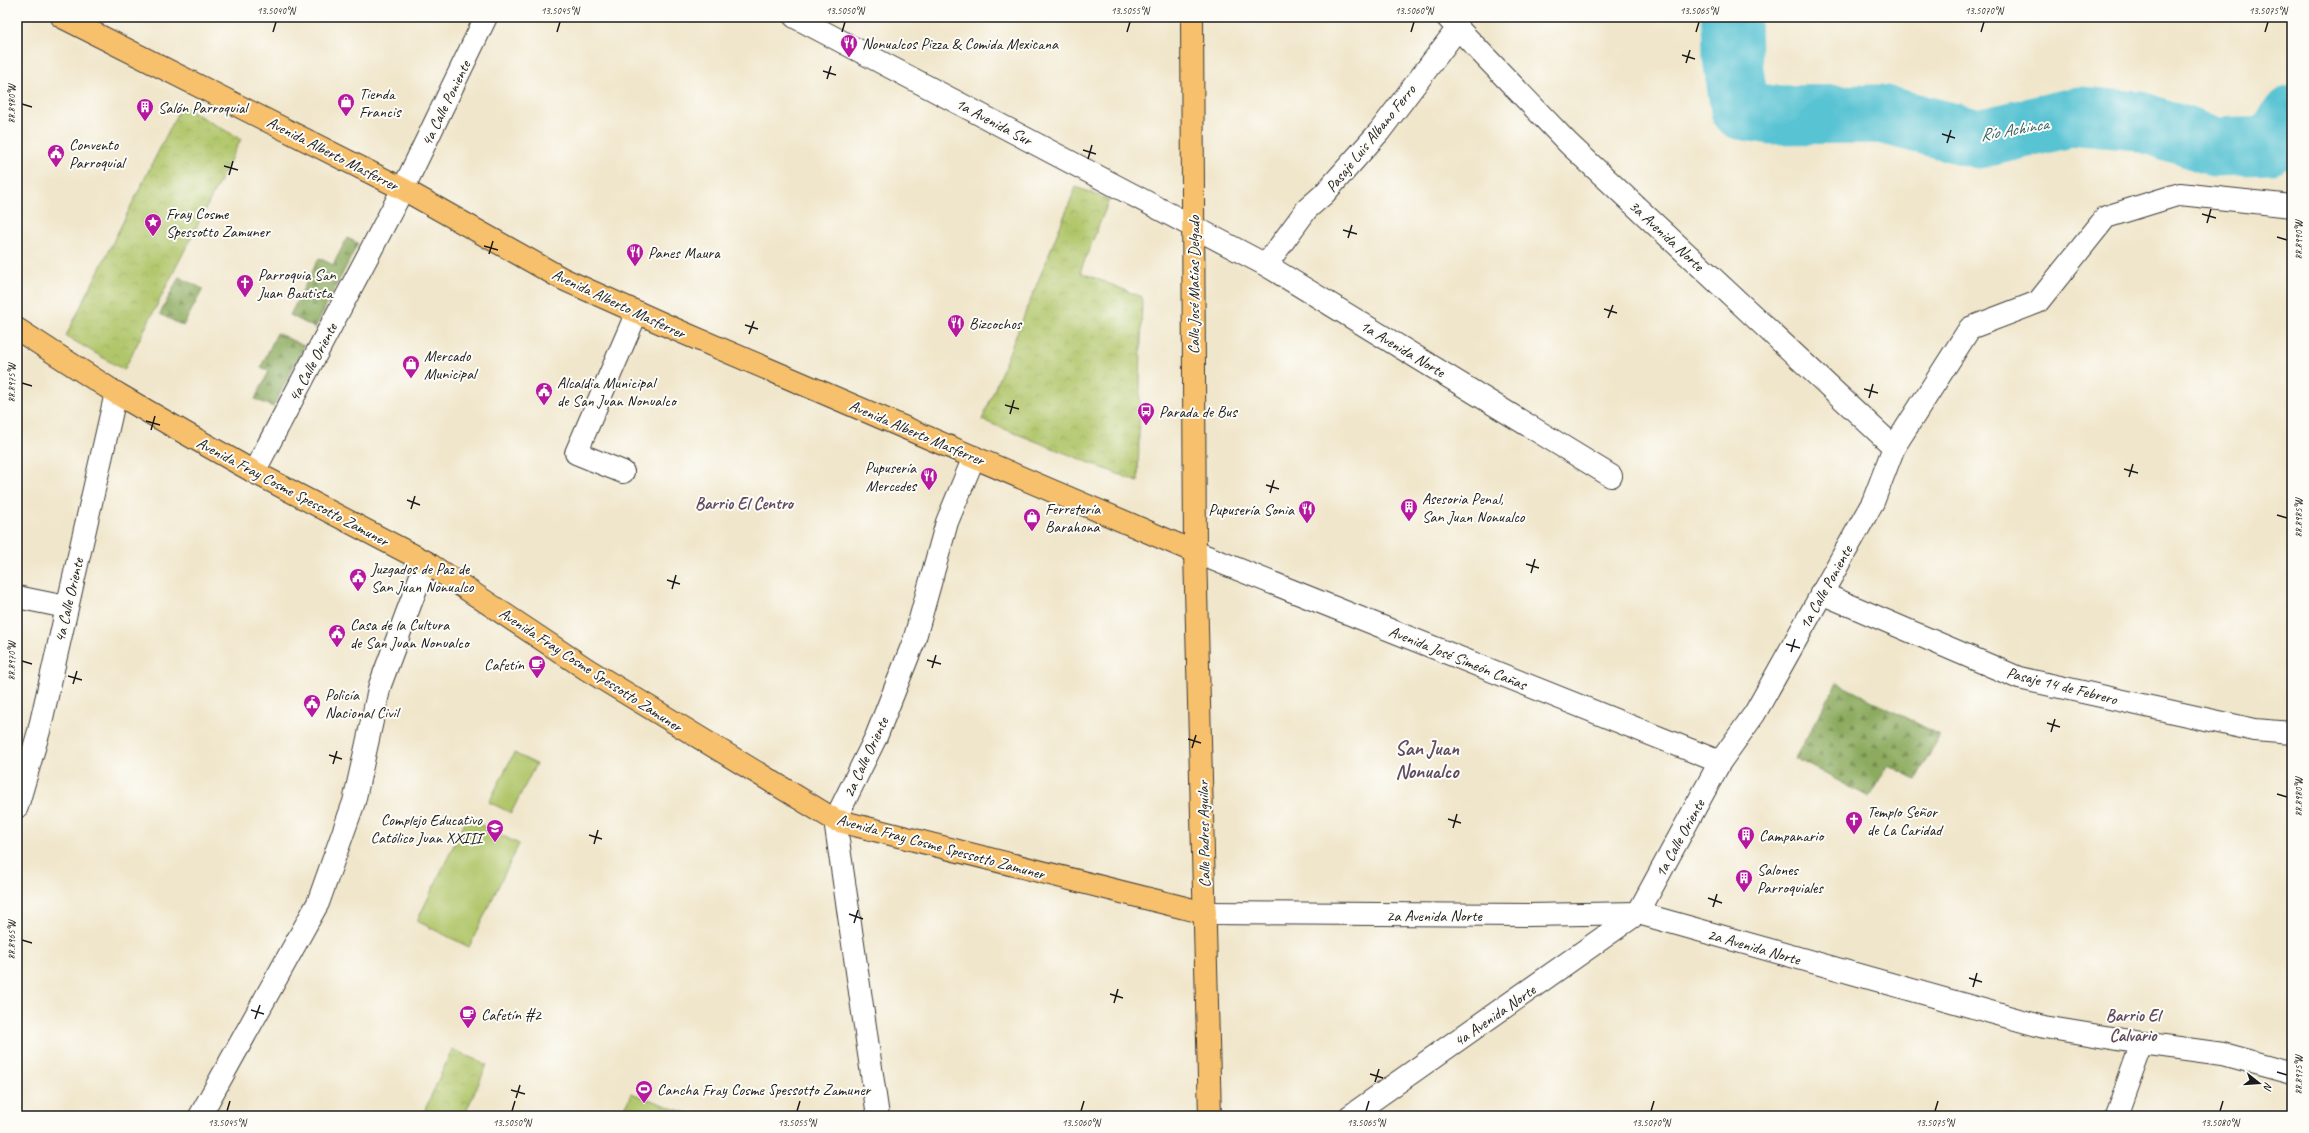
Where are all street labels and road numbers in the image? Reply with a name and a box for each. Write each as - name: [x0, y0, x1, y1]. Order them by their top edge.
- street label: 4a Calle Poniente: [417, 56, 476, 149]
- street label: Pasaje Luis Albano Ferro: [1321, 80, 1421, 196]
- street label: 1a Avenida Sur: [952, 93, 1037, 151]
- street label: Avenida Alberto Masferrer: [264, 112, 403, 196]
- street label: 3a Avenida Norte: [1625, 196, 1709, 277]
- street label: Calle José Matías Delgado: [1184, 214, 1204, 354]
- street label: Avenida Alberto Masferrer: [549, 264, 689, 344]
- street label: 1a Avenida Norte: [1356, 316, 1450, 383]
- street label: 4a Calle Oriente: [284, 318, 343, 405]
- street label: Avenida Alberto Masferrer: [846, 395, 988, 471]
- street label: Avenida Fray Cosme Spessotto Zamuner: [193, 433, 393, 552]
- street label: 1a Calle Poniente: [1795, 541, 1858, 633]
- street label: 4a Calle Oriente: [50, 554, 89, 644]
- street label: Avenida Fray Cosme Spessotto Zamuner: [495, 603, 687, 737]
- street label: Avenida José Simeón Cañas: [1386, 621, 1531, 695]
- street label: Pasaje 14 de Febrero: [2004, 663, 2120, 710]
- street label: 2a Calle Oriente: [839, 713, 894, 801]
- street label: Calle Padres Aguilar: [1193, 779, 1215, 888]
- street label: 1a Calle Oriente: [1650, 794, 1710, 881]
- street label: Avenida Fray Cosme Spessotto Zamuner: [835, 810, 1048, 885]
- street label: 2a Avenida Norte: [1386, 906, 1483, 926]
- street label: 2a Avenida Norte: [1705, 924, 1804, 970]
- street label: 4a Avenida Norte: [1450, 979, 1541, 1051]

